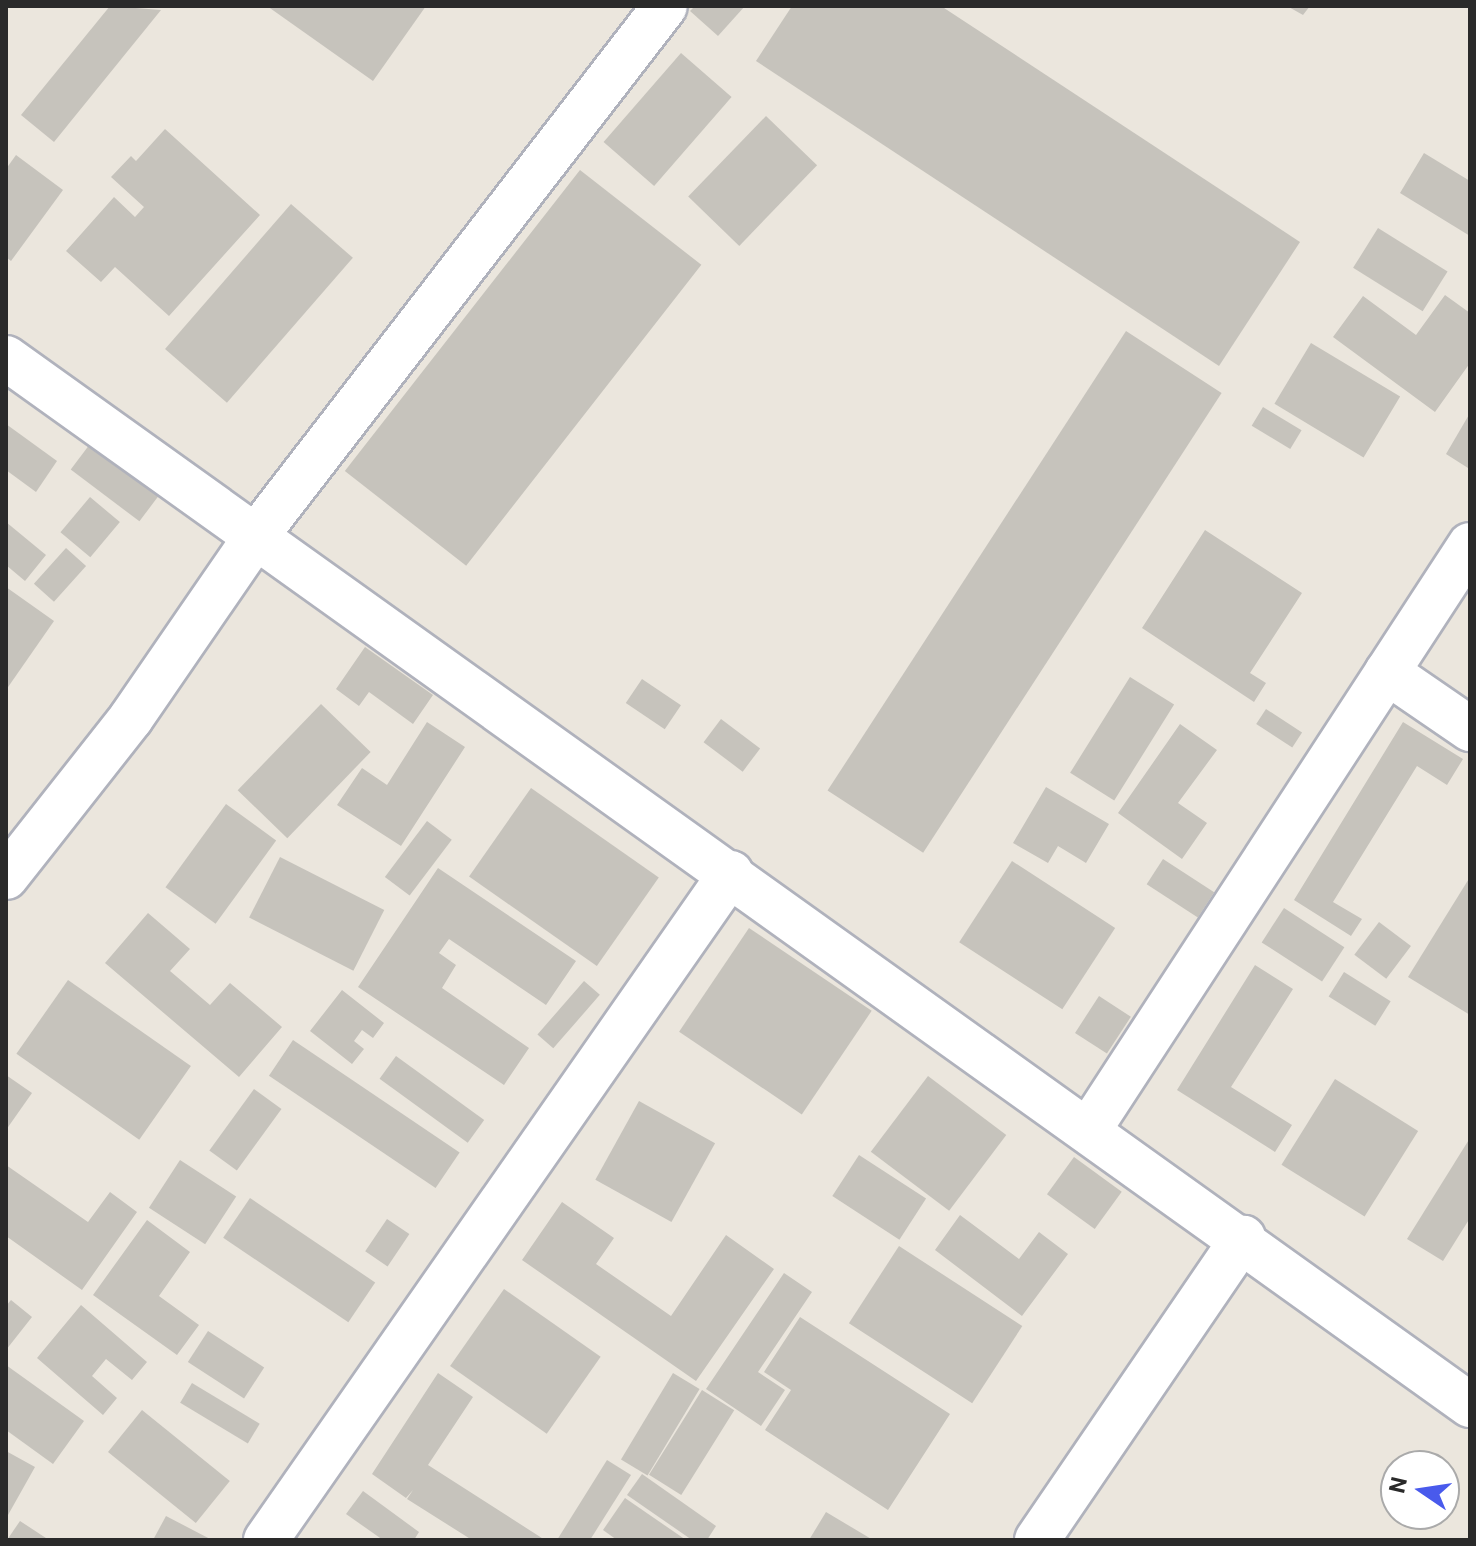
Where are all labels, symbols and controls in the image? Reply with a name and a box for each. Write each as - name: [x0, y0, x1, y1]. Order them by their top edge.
- north arrow: [1380, 1450, 1460, 1530]
- text: N: [1384, 1475, 1412, 1495]

